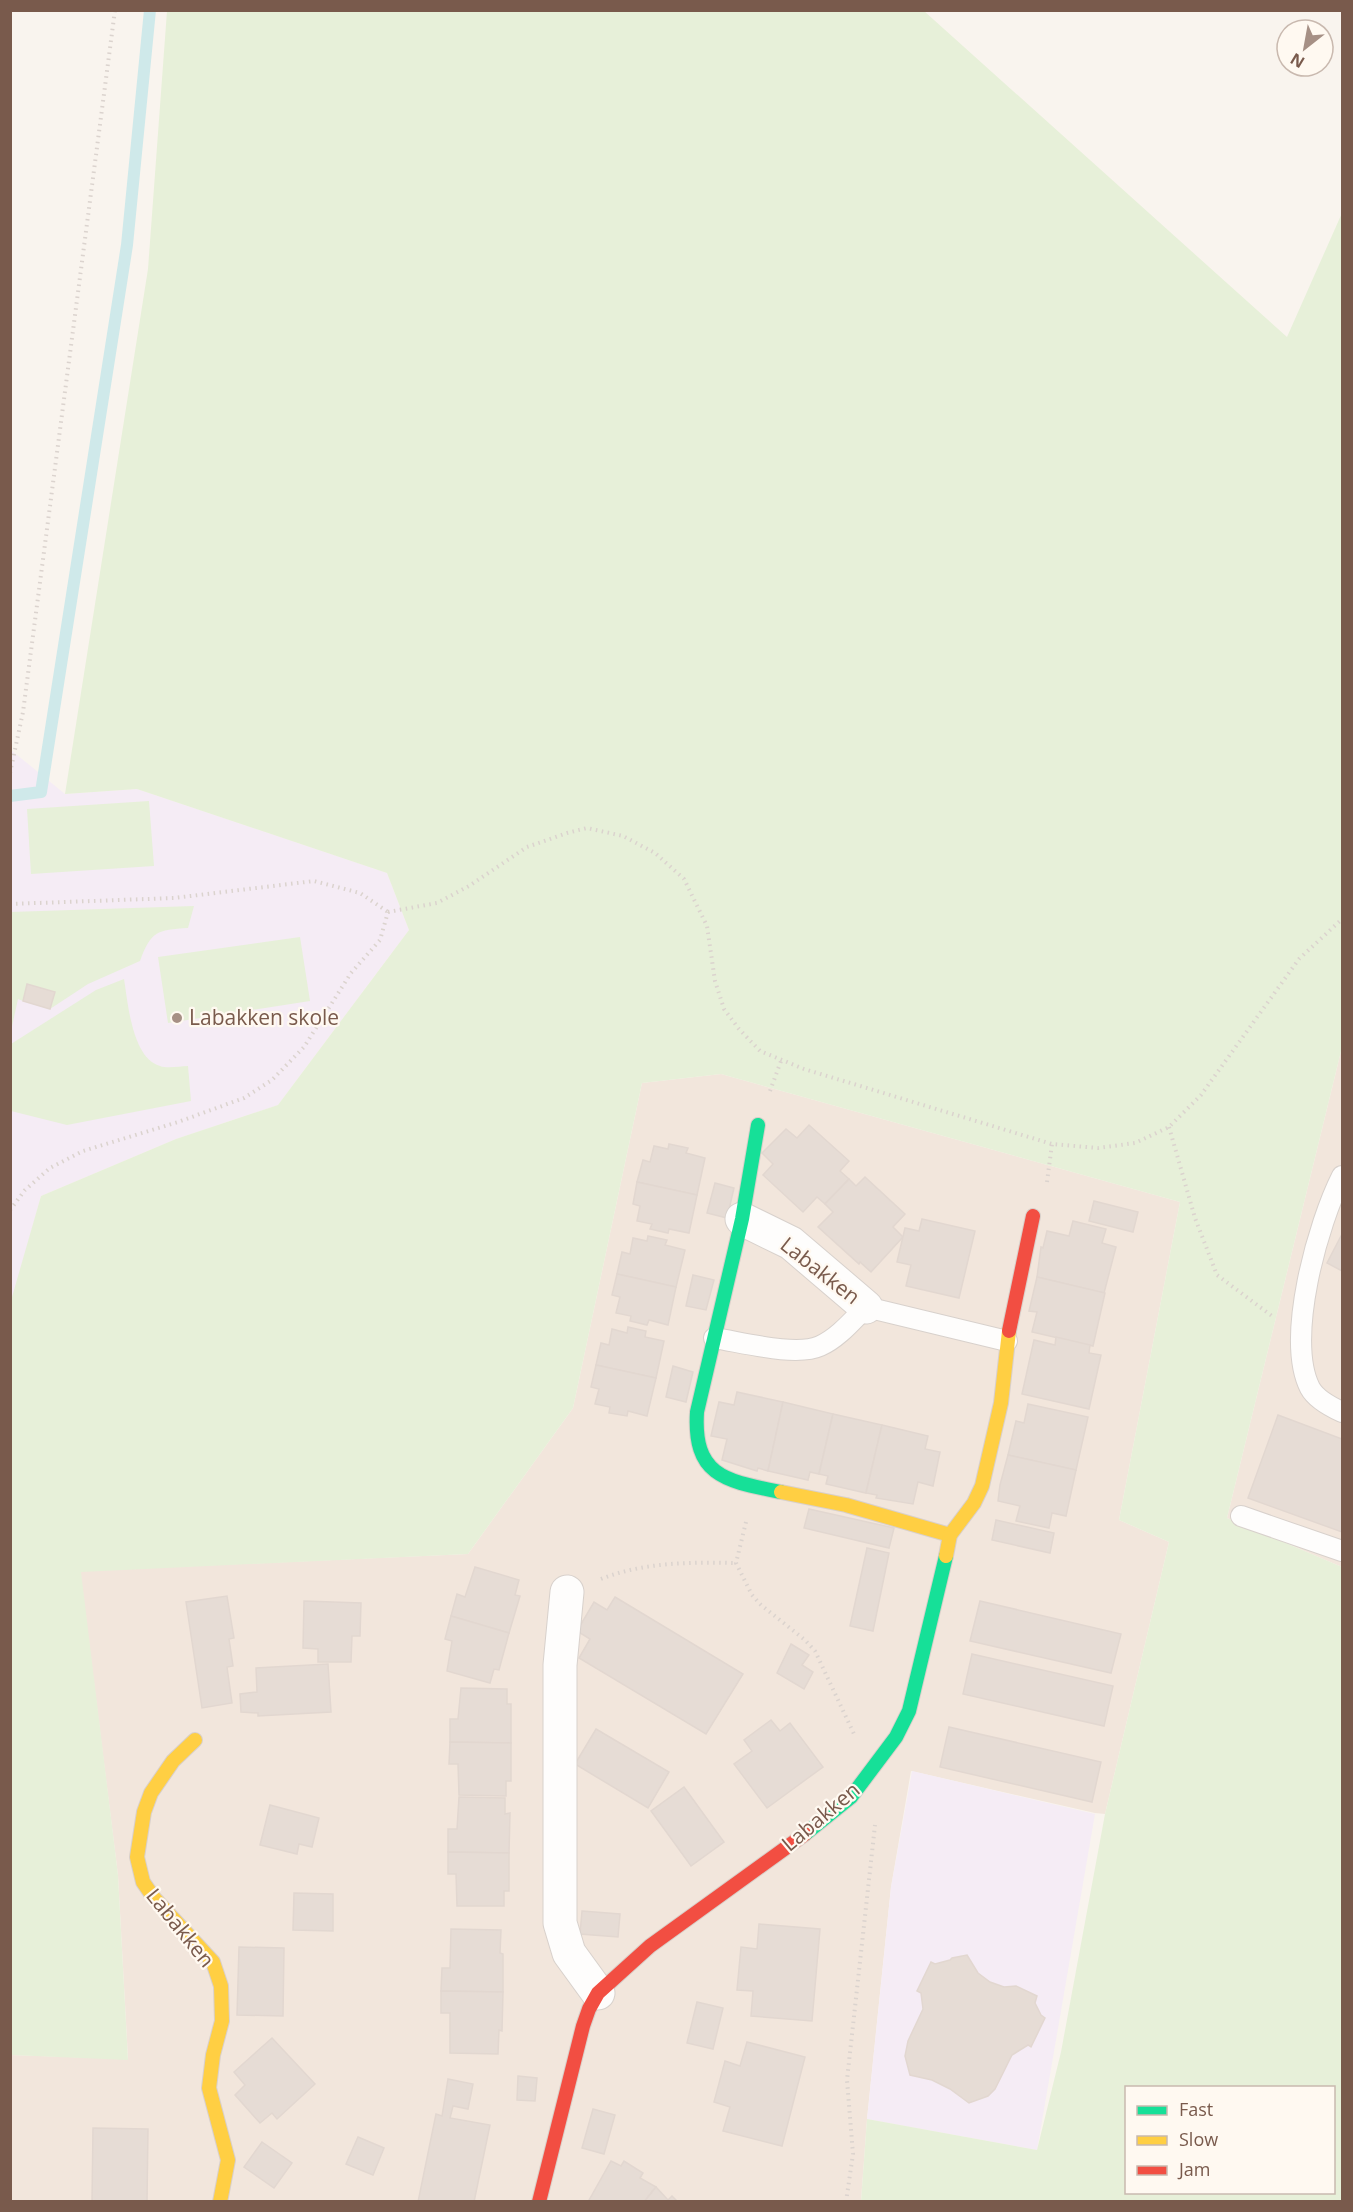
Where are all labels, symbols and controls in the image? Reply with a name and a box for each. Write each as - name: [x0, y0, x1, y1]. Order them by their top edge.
- north arrow: [1275, 18, 1335, 78]
- text: N: [1286, 48, 1309, 74]
- place label: Labakken skole: [189, 1003, 339, 1031]
- marker: Labakken skole: [170, 1011, 184, 1025]
- street label: Labakken: [775, 1230, 866, 1310]
- street label: Labakken: [775, 1775, 865, 1857]
- street label: Labakken: [140, 1882, 221, 1973]
- legend: [1125, 2086, 1335, 2194]
- text: Fast: [1179, 2097, 1213, 2121]
- text: Slow: [1179, 2127, 1218, 2151]
- text: Jam: [1177, 2157, 1211, 2181]

